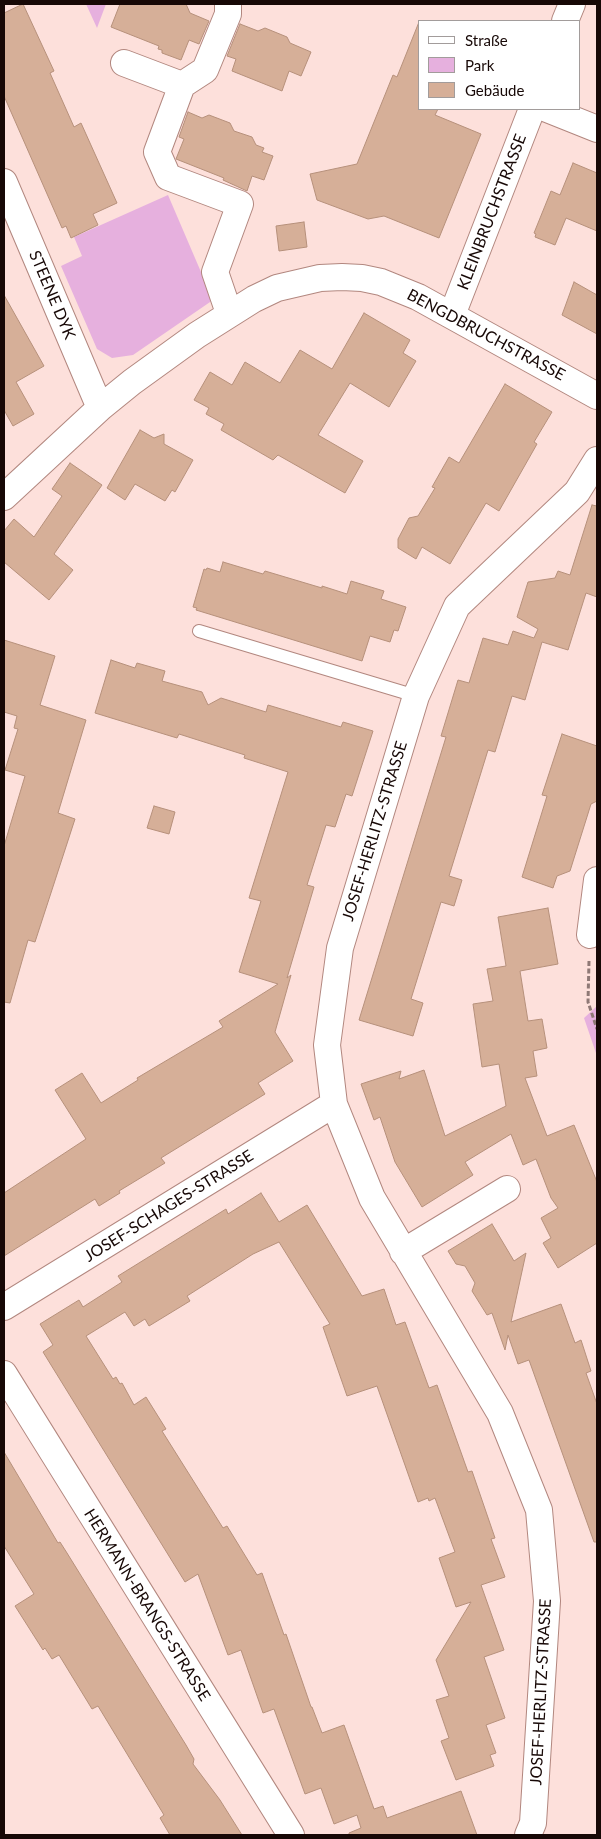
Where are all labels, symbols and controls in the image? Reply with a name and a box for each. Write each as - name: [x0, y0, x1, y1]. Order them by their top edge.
- legend: [418, 20, 581, 110]
- text: Straße: [465, 31, 508, 49]
- text: Park: [465, 56, 494, 74]
- text: Gebäude: [465, 81, 524, 99]
- street label: KLEINBRUCHSTRASSE: [453, 131, 531, 293]
- street label: STEENE DYK: [25, 248, 79, 342]
- street label: BENGDBRUCHSTRASSE: [404, 285, 568, 385]
- street label: JOSEF-HERLITZ-STRASSE: [338, 739, 412, 923]
- street label: JOSEF-SCHAGES-STRASSE: [81, 1146, 257, 1266]
- street label: HERMANN-BRANGS-STRASSE: [80, 1505, 214, 1705]
- street label: JOSEF-HERLITZ-STRASSE: [527, 1598, 555, 1786]

